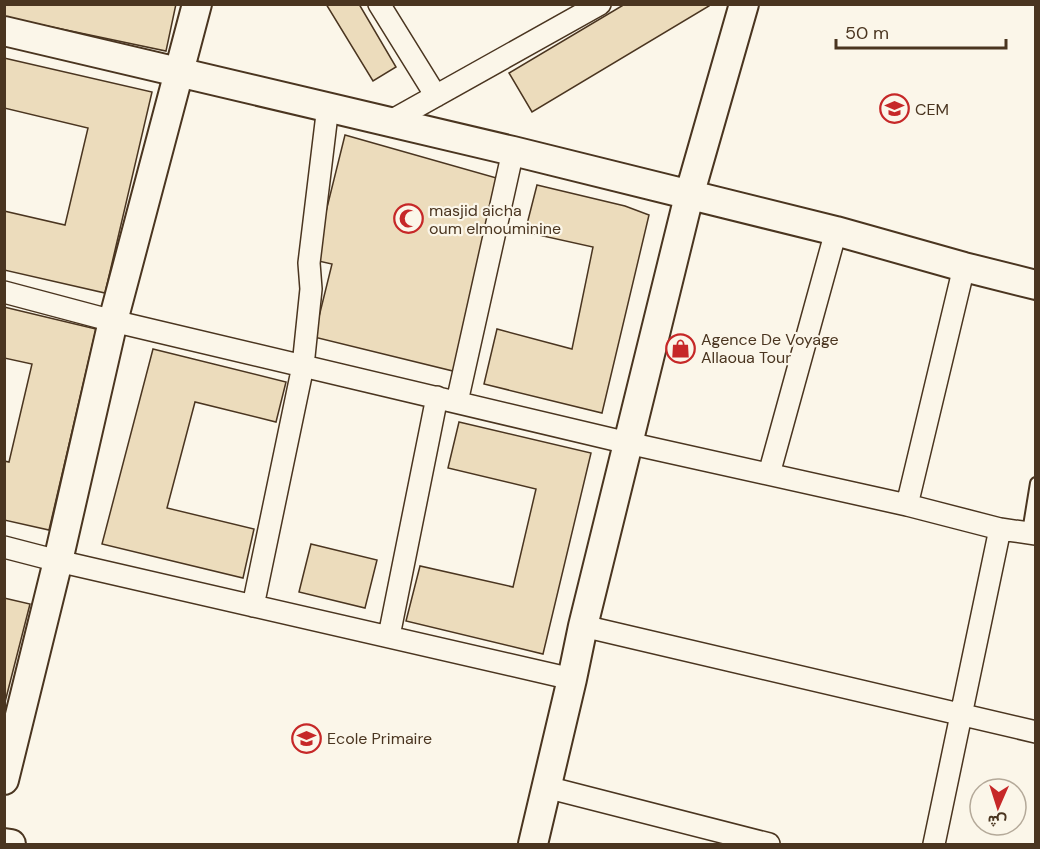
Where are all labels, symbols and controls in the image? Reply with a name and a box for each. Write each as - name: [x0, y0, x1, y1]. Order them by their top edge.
- scale bar: [836, 12, 1006, 50]
- text: 50 m: [845, 21, 889, 45]
- school or university icon: CEM: [878, 93, 910, 125]
- place label: CEM: [915, 99, 949, 120]
- place label: masjid aicha oum elmouminine: [429, 200, 561, 239]
- mosque icon: masjid aicha oum elmouminine: [392, 203, 424, 235]
- place label: Agence De Voyage Allaoua Tour: [701, 329, 839, 368]
- shop icon: Agence De Voyage Allaoua Tour: [664, 332, 696, 364]
- school or university icon: Ecole Primaire: [290, 722, 322, 754]
- place label: Ecole Primaire: [327, 728, 432, 749]
- north arrow: [968, 777, 1028, 837]
- text: ش: [987, 810, 1007, 832]

